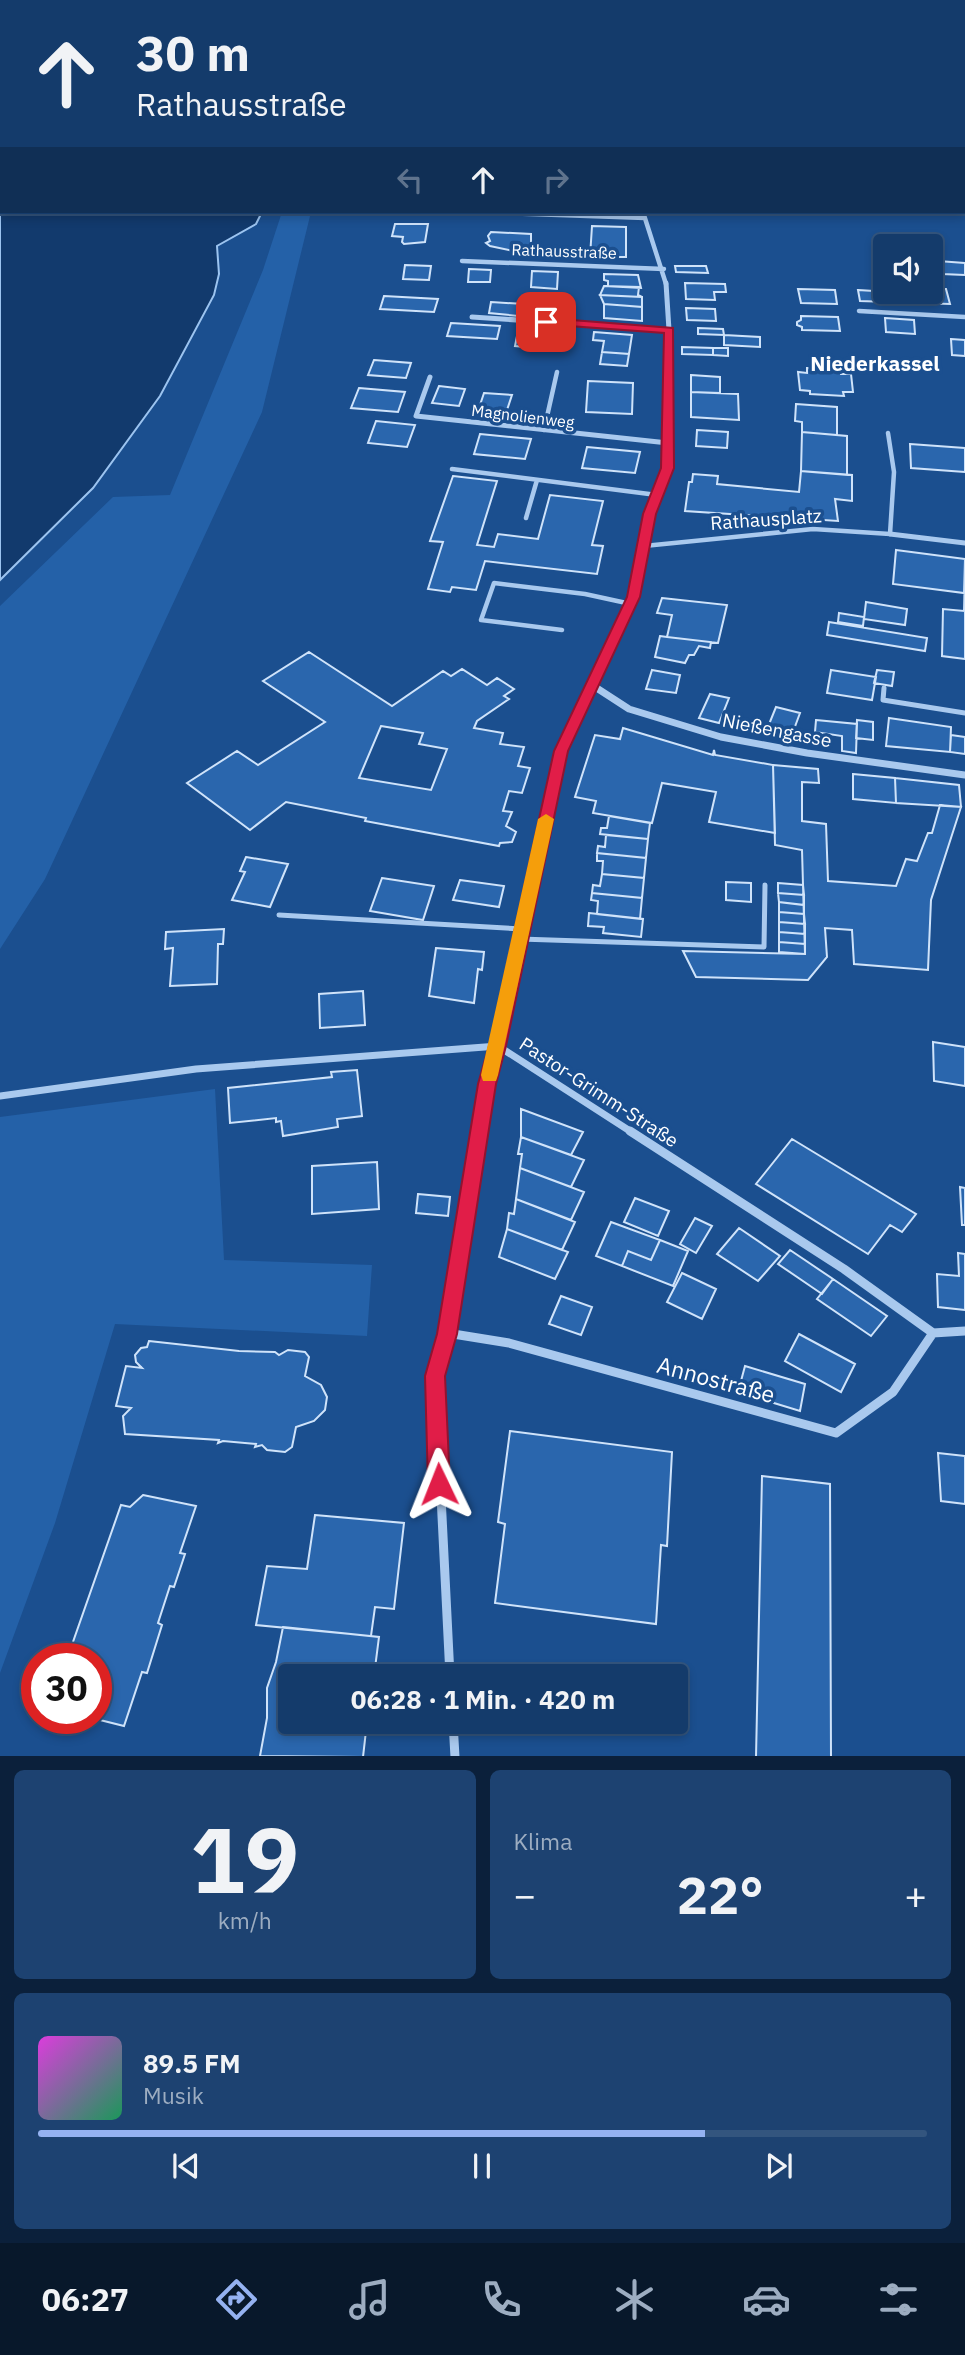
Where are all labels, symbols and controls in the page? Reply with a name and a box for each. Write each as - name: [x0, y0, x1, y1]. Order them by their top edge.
- text: 30 m: [136, 21, 250, 84]
- icon: ahead: [21, 28, 112, 119]
- text: Rathausstraße: [136, 83, 347, 125]
- icon: left: [391, 161, 429, 199]
- icon: ahead: [464, 161, 502, 199]
- icon: right: [537, 161, 575, 199]
- map controls: [873, 234, 943, 304]
- button: sound: [873, 234, 943, 304]
- street label: Rathausstraße: [511, 239, 617, 263]
- pin: [516, 292, 576, 352]
- icon: arrive: [527, 303, 565, 341]
- district label: Niederkassel: [810, 349, 940, 377]
- street label: Magnolienweg: [470, 400, 576, 432]
- street label: Rathausplatz: [710, 503, 823, 535]
- street label: Nießengasse: [720, 708, 834, 752]
- street label: Pastor-Grimm-Straße: [515, 1032, 683, 1152]
- street label: Annostraße: [654, 1349, 779, 1409]
- position arrow: [402, 1447, 476, 1521]
- speed limit sign: 30: [21, 1643, 112, 1734]
- text: 06:28 · 1 Min. · 420 m: [351, 1682, 615, 1716]
- text: 19: [190, 1800, 299, 1918]
- text: Klima: [514, 1826, 572, 1856]
- text: 22°: [677, 1861, 764, 1928]
- text: −: [514, 1870, 536, 1919]
- text: +: [904, 1870, 927, 1919]
- text: km/h: [218, 1905, 272, 1935]
- text: 89.5 FM: [143, 2046, 241, 2080]
- text: Musik: [143, 2080, 204, 2110]
- icon: previous: [167, 2147, 205, 2185]
- icon: pause: [463, 2147, 501, 2185]
- icon: next: [760, 2147, 798, 2185]
- icon: directions: [212, 2275, 261, 2324]
- icon: music: [345, 2275, 394, 2324]
- icon: phone: [477, 2275, 526, 2324]
- icon: climate: [610, 2275, 659, 2324]
- icon: car: [742, 2275, 791, 2324]
- icon: filters: [874, 2275, 923, 2324]
- text: 06:27: [42, 2278, 129, 2320]

